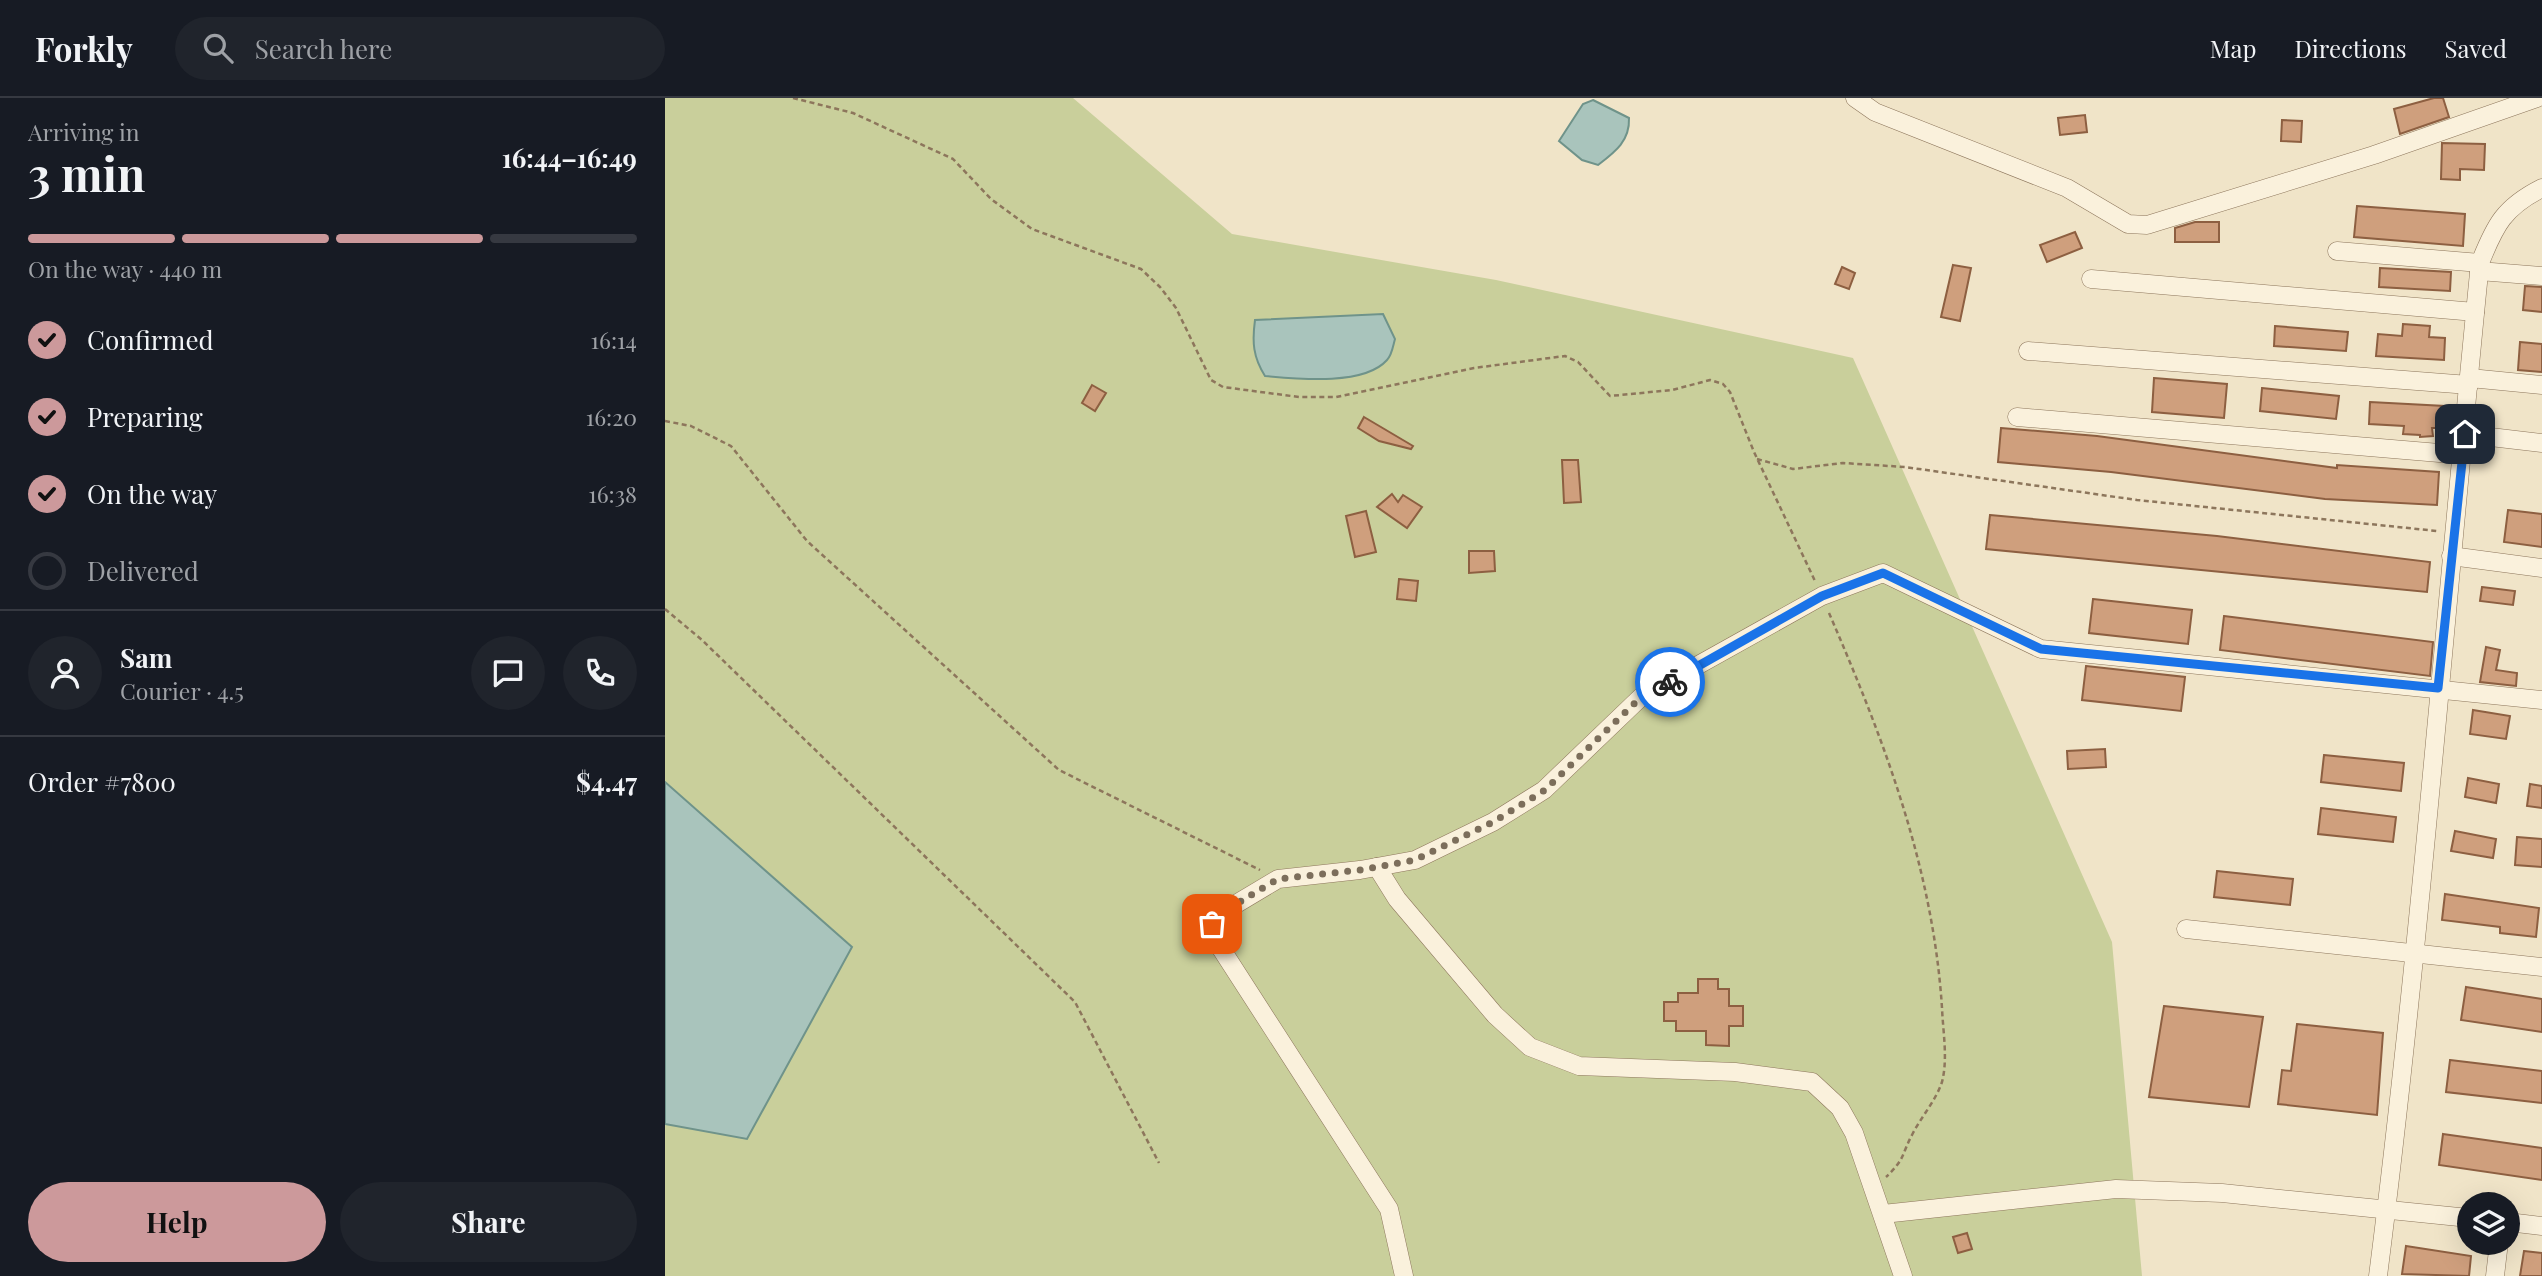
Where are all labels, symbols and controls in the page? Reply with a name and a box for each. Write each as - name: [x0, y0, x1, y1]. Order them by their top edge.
- search box: [175, 17, 665, 80]
- text: Forkly: [35, 26, 133, 70]
- icon: search: [199, 29, 237, 67]
- text: Search here: [255, 31, 392, 66]
- text: Map: [2210, 32, 2256, 64]
- text: Directions: [2294, 32, 2407, 64]
- text: Saved: [2445, 32, 2507, 64]
- text: Arriving in: [28, 116, 140, 147]
- text: 16:44–16:49: [502, 140, 637, 175]
- text: 3 min: [28, 142, 145, 204]
- text: On the way · 440 m: [28, 253, 222, 284]
- icon: check: [28, 321, 66, 359]
- text: Confirmed: [87, 322, 214, 357]
- text: 16:14: [591, 324, 637, 355]
- icon: check: [28, 398, 66, 436]
- text: Preparing: [87, 399, 203, 434]
- text: 16:20: [586, 401, 637, 432]
- pin: [2435, 404, 2495, 464]
- icon: home: [2446, 415, 2484, 453]
- icon: check: [28, 475, 66, 513]
- text: On the way: [87, 476, 217, 511]
- text: 16:38: [588, 478, 637, 509]
- text: Delivered: [87, 553, 199, 588]
- button: person: [28, 636, 102, 710]
- button: chat: [471, 636, 545, 710]
- button: phone: [563, 636, 637, 710]
- text: Sam: [120, 640, 172, 675]
- courier: [1635, 647, 1705, 717]
- icon: bike: [1651, 663, 1689, 701]
- text: Courier · 4.5: [120, 675, 244, 706]
- text: Order #7800: [28, 764, 176, 799]
- text: $4.47: [576, 764, 637, 799]
- pin: [1182, 894, 1242, 954]
- icon: bag: [1193, 905, 1231, 943]
- button: Help: [28, 1182, 326, 1262]
- button: Share: [340, 1182, 637, 1262]
- map controls: [2457, 1192, 2520, 1255]
- button: layers: [2457, 1192, 2520, 1255]

